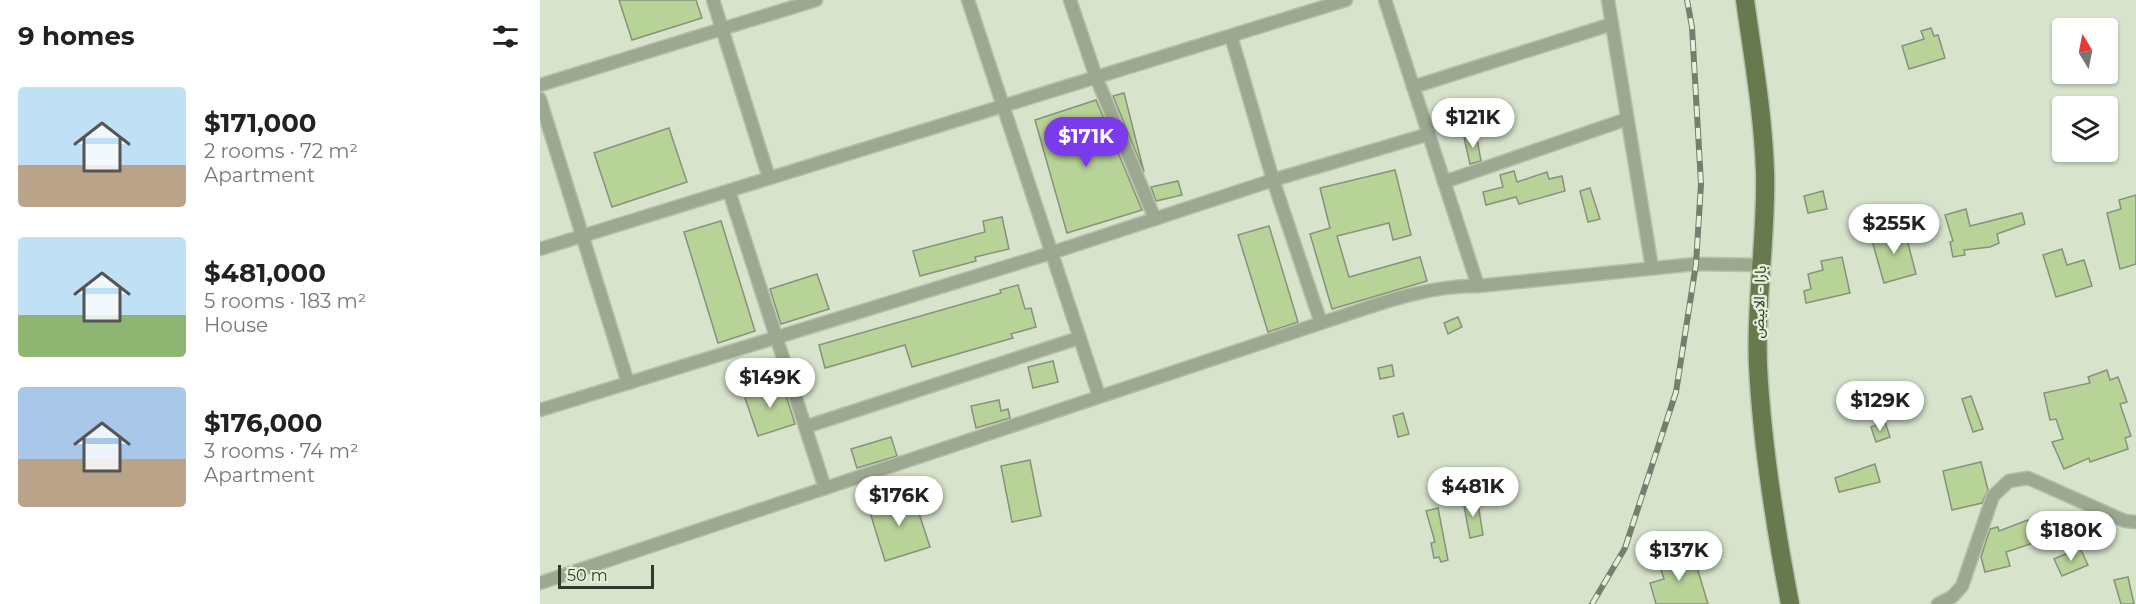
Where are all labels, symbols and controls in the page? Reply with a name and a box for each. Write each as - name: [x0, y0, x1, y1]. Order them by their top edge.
- north arrow: [2052, 18, 2118, 84]
- map controls: [2052, 18, 2118, 162]
- text: 9 homes: [18, 20, 135, 52]
- icon: filters: [489, 20, 522, 53]
- button: layers: [2052, 96, 2118, 162]
- pin: $121K: [1431, 98, 1515, 149]
- text: $121K: [1446, 105, 1500, 129]
- text: $171,000: [204, 107, 317, 139]
- icon: home: [66, 111, 138, 183]
- pin: $171K: [1044, 117, 1128, 168]
- text: $171K: [1058, 124, 1114, 148]
- text: 2 rooms · 72 m²: [204, 139, 358, 163]
- text: Apartment: [204, 163, 315, 187]
- pin: $255K: [1852, 204, 1936, 255]
- text: $255K: [1862, 211, 1926, 235]
- text: $481,000: [204, 257, 326, 289]
- icon: home: [66, 261, 138, 333]
- street label: بارا - الابيض: [1748, 265, 1770, 339]
- text: 5 rooms · 183 m²: [204, 289, 366, 313]
- text: House: [204, 313, 268, 337]
- pin: $149K: [728, 358, 812, 409]
- text: $149K: [739, 365, 801, 389]
- pin: $129K: [1838, 381, 1922, 432]
- text: $129K: [1850, 388, 1910, 412]
- text: $176,000: [204, 407, 322, 439]
- icon: home: [66, 411, 138, 483]
- text: 3 rooms · 74 m²: [204, 439, 359, 463]
- text: Apartment: [204, 463, 315, 487]
- pin: $481K: [1431, 467, 1515, 518]
- text: $481K: [1442, 474, 1504, 498]
- pin: $176K: [857, 476, 941, 527]
- text: $176K: [869, 483, 929, 507]
- pin: $180K: [2029, 511, 2113, 562]
- text: $180K: [2040, 518, 2102, 542]
- pin: $137K: [1637, 531, 1721, 582]
- text: $137K: [1649, 538, 1709, 562]
- scale bar: [558, 562, 654, 590]
- text: 50 m: [567, 566, 608, 585]

